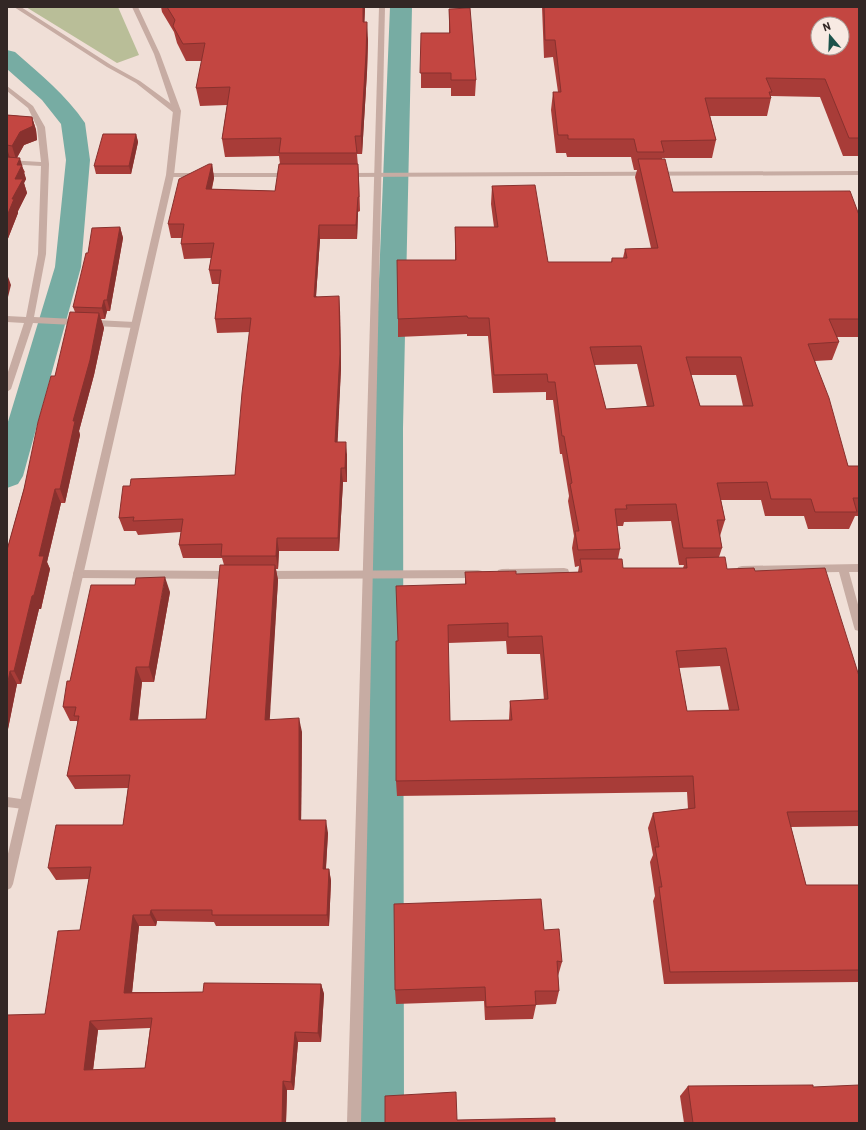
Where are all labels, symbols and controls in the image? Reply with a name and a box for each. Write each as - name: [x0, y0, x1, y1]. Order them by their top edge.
- north arrow: [810, 16, 850, 56]
- text: N: [821, 19, 832, 33]

